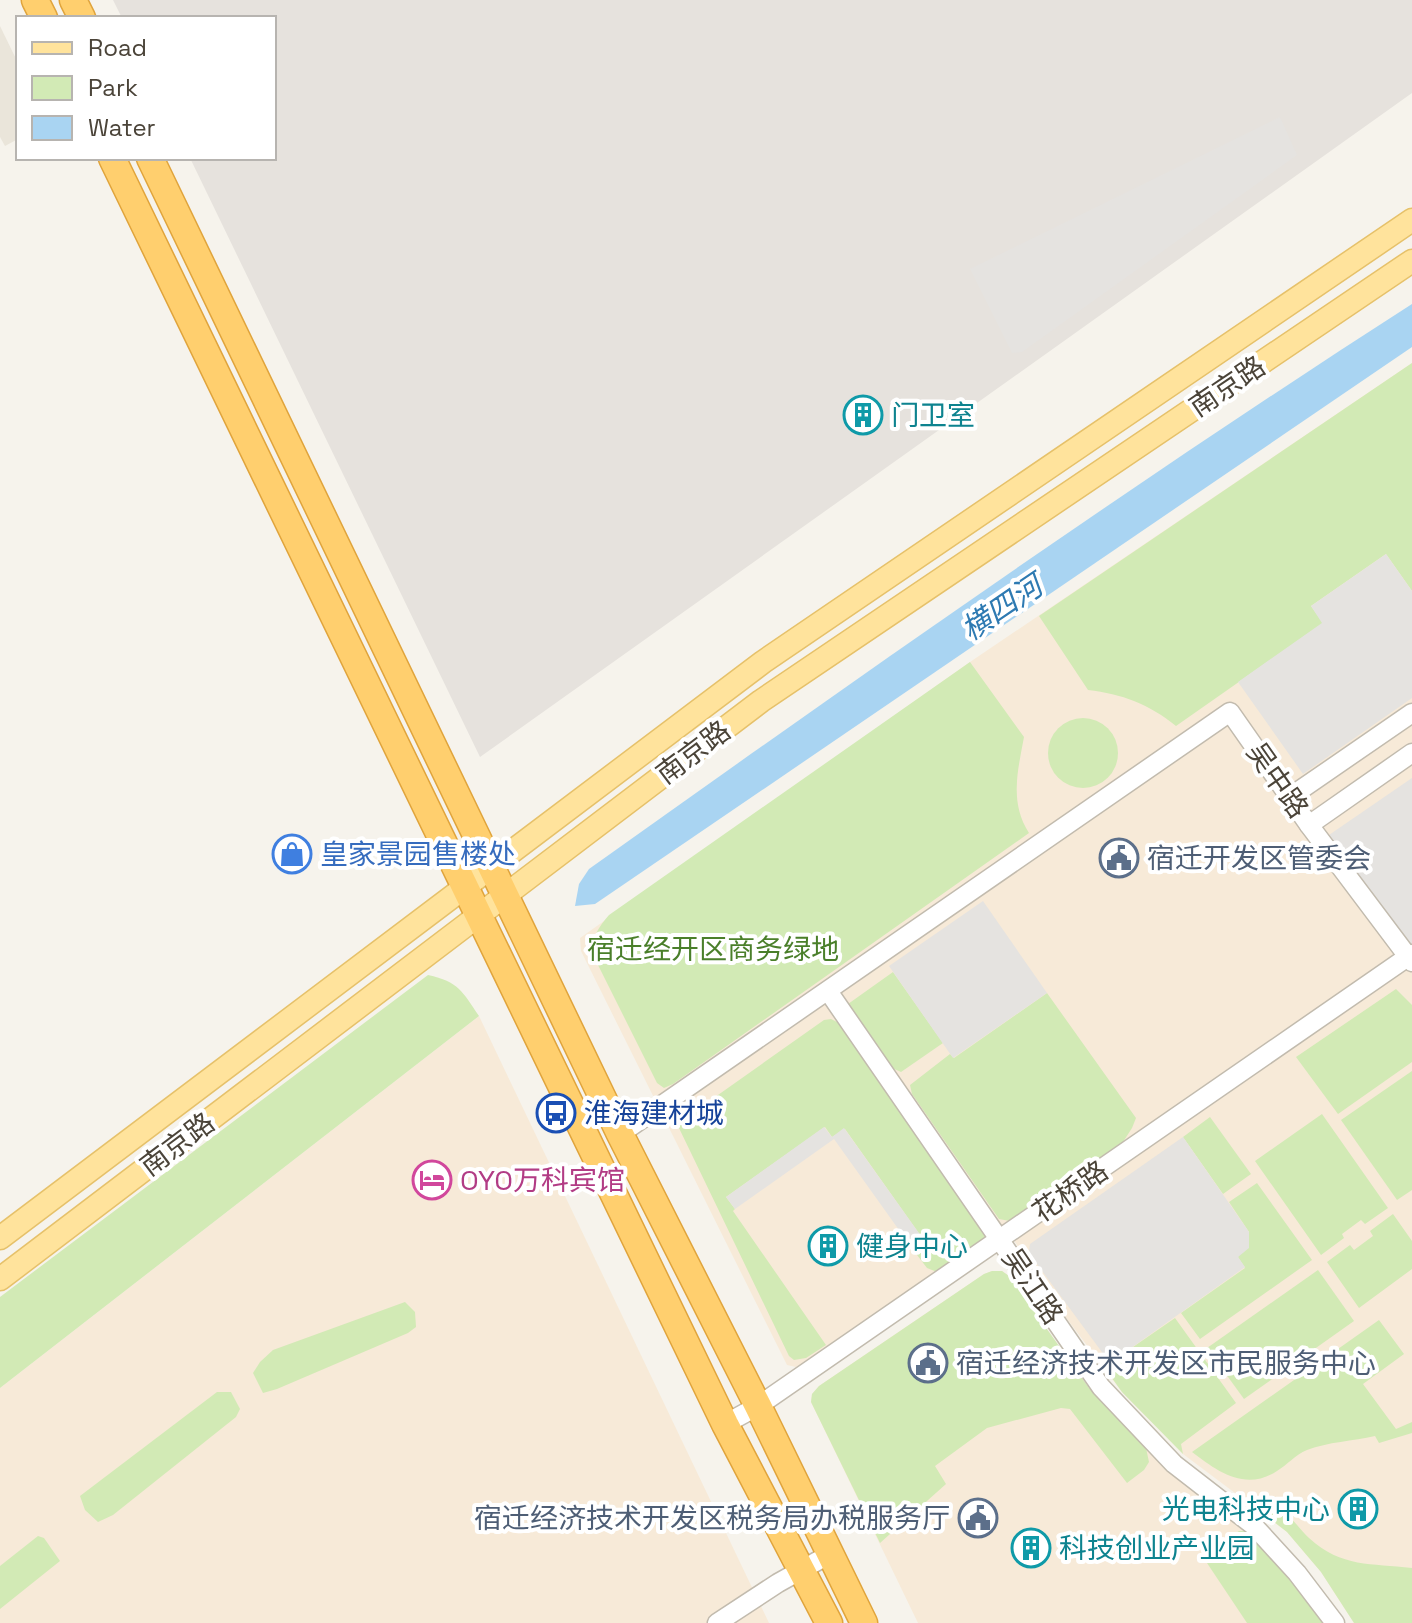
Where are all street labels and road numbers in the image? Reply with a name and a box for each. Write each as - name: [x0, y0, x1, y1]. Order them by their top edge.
- street label: 南京路: [1182, 348, 1272, 424]
- street label: 南京路: [649, 712, 737, 792]
- street label: 吴中路: [1239, 735, 1317, 825]
- street label: 南京路: [133, 1104, 221, 1184]
- street label: 花桥路: [1025, 1152, 1115, 1230]
- street label: 吴江路: [995, 1241, 1071, 1331]

